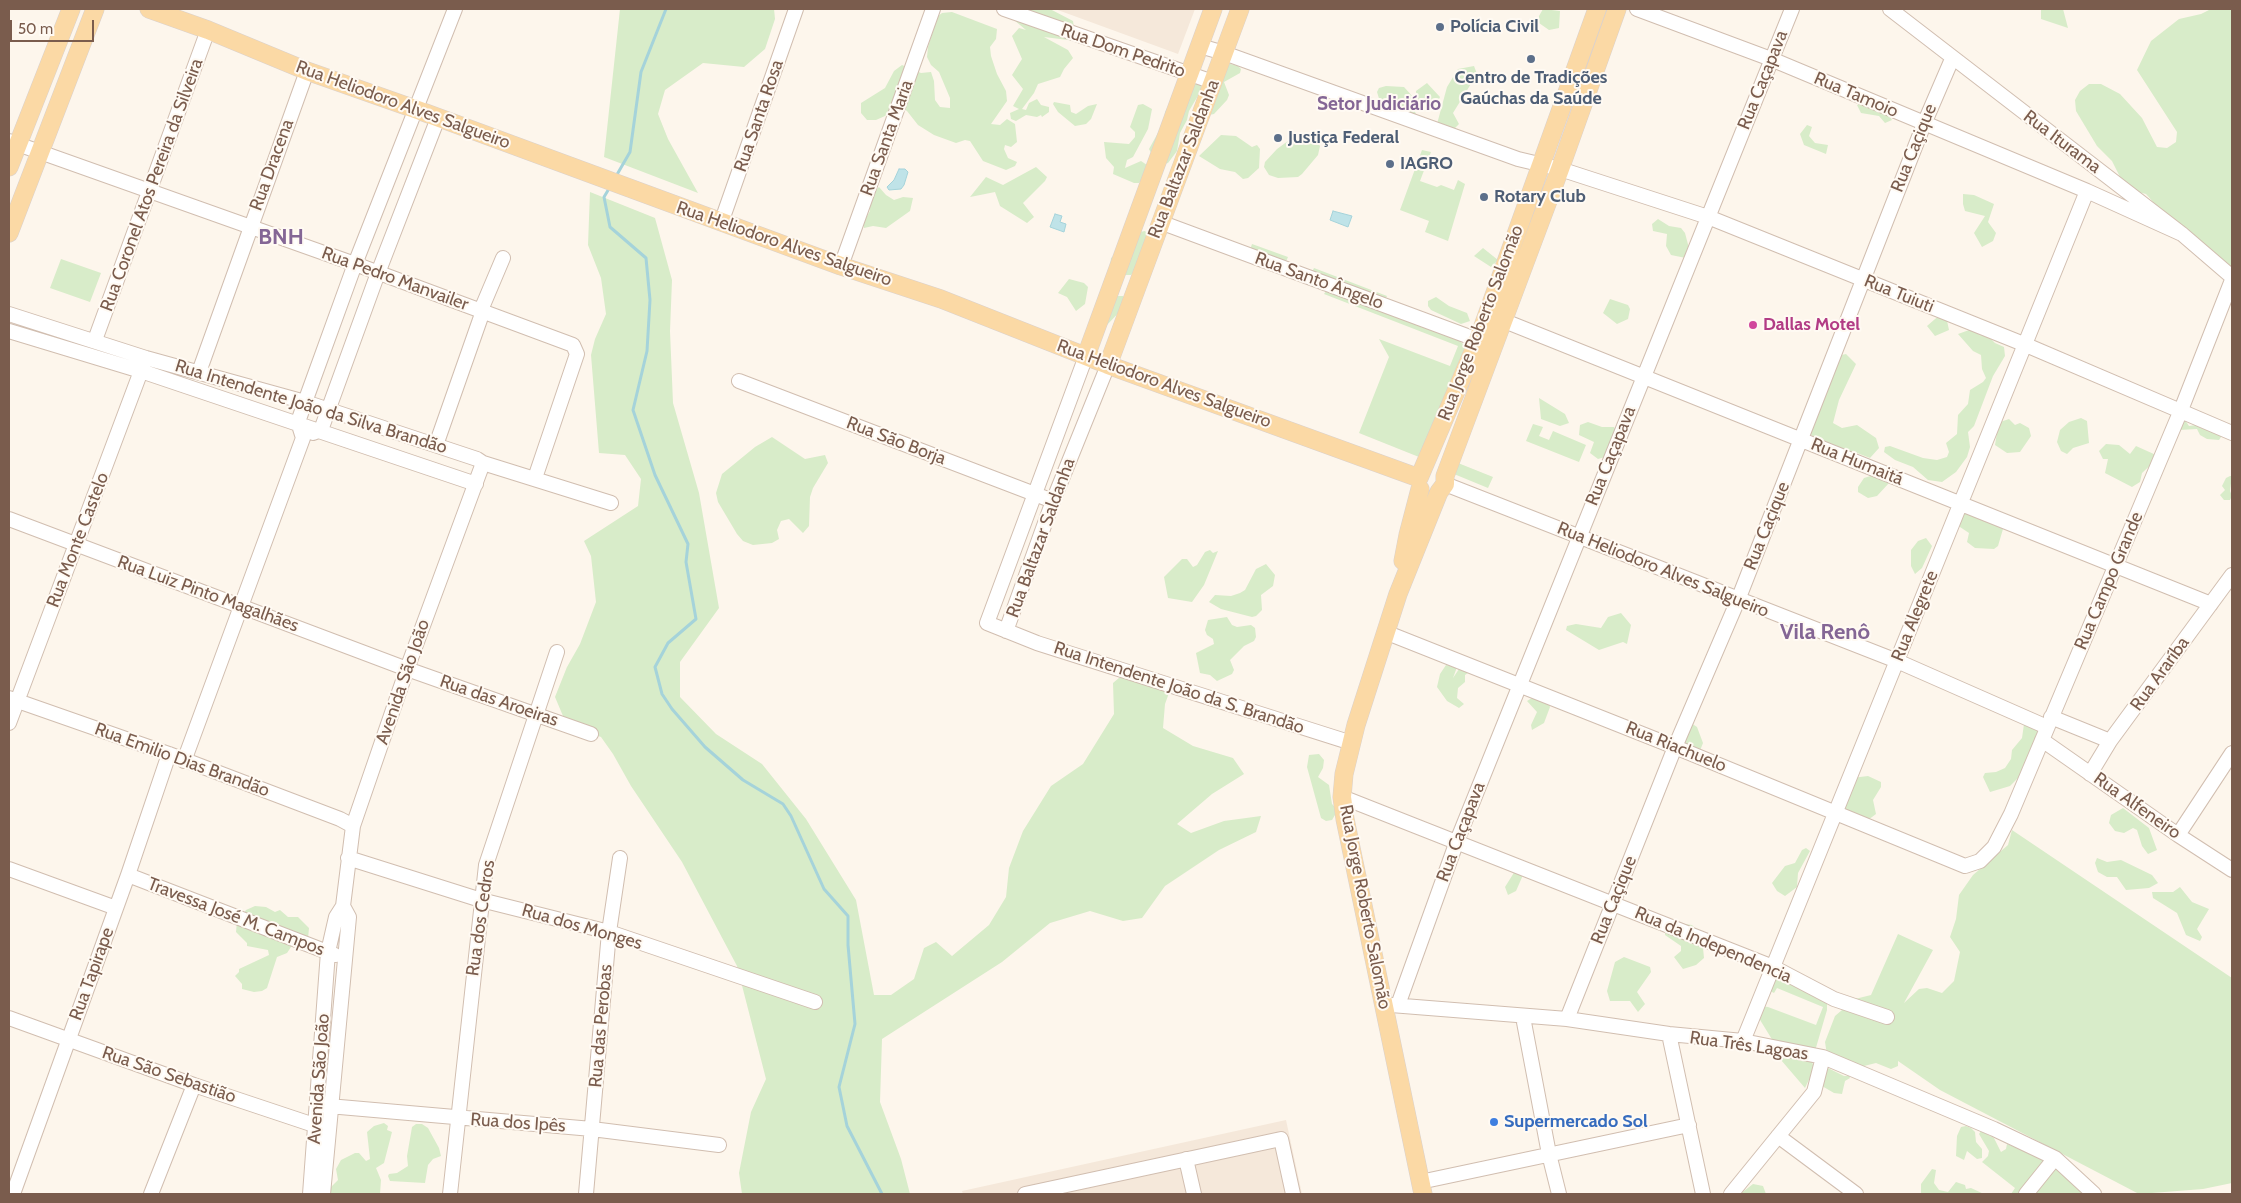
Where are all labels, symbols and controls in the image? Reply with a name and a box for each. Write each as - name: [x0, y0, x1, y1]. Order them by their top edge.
- scale bar: [12, 10, 96, 42]
- place label: Polícia Civil: [1450, 16, 1539, 38]
- text: 50 m: [18, 20, 53, 38]
- street label: Rua Dom Pedrito: [1058, 20, 1188, 82]
- marker: Polícia Civil: [1434, 21, 1446, 33]
- street label: Rua Caçapava: [1733, 27, 1793, 133]
- marker: Centro de Tradições Gaúchas da Saúde: [1525, 53, 1537, 65]
- street label: Rua Coronel Atos Pereira da Silveira: [96, 56, 208, 314]
- street label: Rua Heliodoro Alves Salgueiro: [293, 56, 513, 154]
- street label: Rua Santa Rosa: [730, 57, 788, 175]
- place label: Centro de Tradições Gaúchas da Saúde: [1455, 67, 1607, 110]
- street label: Rua Tamoio: [1811, 68, 1901, 122]
- street label: Rua Santa Maria: [856, 77, 918, 199]
- street label: Rua Baltazar Saldanha: [1144, 77, 1224, 241]
- district label: Setor Judiciário: [1317, 93, 1441, 115]
- street label: Rua Caçique: [1887, 101, 1941, 195]
- street label: Rua Iturama: [2019, 106, 2105, 178]
- street label: Rua Dracena: [245, 116, 299, 214]
- place label: Justiça Federal: [1288, 127, 1399, 149]
- marker: Justiça Federal: [1272, 132, 1284, 144]
- place label: IAGRO: [1400, 153, 1453, 175]
- marker: IAGRO: [1384, 158, 1396, 170]
- place label: Rotary Club: [1494, 186, 1586, 208]
- marker: Rotary Club: [1478, 191, 1490, 203]
- street label: Rua Heliodoro Alves Salgueiro: [673, 197, 895, 291]
- street label: Rua Jorge Roberto Salomão: [1434, 222, 1528, 424]
- district label: BNH: [258, 225, 304, 251]
- street label: Rua Pedro Manvailer: [319, 242, 471, 316]
- street label: Rua Santo Ângelo: [1252, 248, 1386, 314]
- street label: Rua Tuiuti: [1861, 270, 1937, 318]
- place label: Dallas Motel: [1763, 314, 1860, 336]
- marker: Dallas Motel: [1747, 319, 1759, 331]
- street label: Rua Heliodoro Alves Salgueiro: [1054, 335, 1274, 433]
- street label: Rua Intendente João da Silva Brandão: [172, 355, 450, 459]
- street label: Rua Caçapava: [1581, 403, 1641, 509]
- street label: Rua São Borja: [843, 412, 949, 470]
- street label: Rua Humaitá: [1808, 434, 1906, 490]
- street label: Rua Baltazar Saldanha: [1002, 455, 1080, 621]
- street label: Rua Monte Castelo: [42, 470, 114, 610]
- street label: Rua Caçique: [1740, 479, 1794, 573]
- street label: Rua Campo Grande: [2070, 509, 2148, 653]
- street label: Rua Heliodoro Alves Salgueiro: [1554, 518, 1772, 622]
- street label: Rua Luiz Pinto Magalhães: [114, 551, 302, 637]
- street label: Rua Alegrete: [1887, 567, 1943, 665]
- street label: Avenida São João: [371, 617, 435, 747]
- district label: Vila Renô: [1780, 620, 1870, 646]
- street label: Rua Araríba: [2126, 633, 2194, 715]
- street label: Rua Intendente João da S. Brandão: [1051, 637, 1307, 739]
- street label: Rua das Aroeiras: [437, 671, 561, 731]
- street label: Rua Riachuelo: [1623, 717, 1729, 777]
- street label: Rua Emilio Dias Brandão: [92, 718, 272, 802]
- street label: Rua Alfeneiro: [2089, 768, 2185, 844]
- street label: Rua Caçapava: [1432, 779, 1490, 885]
- street label: Rua Jorge Roberto Salomão: [1335, 803, 1395, 1011]
- street label: Rua Caçique: [1587, 853, 1641, 947]
- street label: Rua dos Cedros: [462, 859, 500, 977]
- street label: Travessa José M. Campos: [145, 873, 327, 961]
- street label: Rua dos Monges: [519, 900, 645, 954]
- street label: Rua da Independencia: [1631, 902, 1795, 988]
- street label: Rua Tapirape: [65, 925, 119, 1023]
- street label: Rua das Perobas: [585, 963, 617, 1089]
- street label: Avenida São João: [304, 1013, 334, 1145]
- street label: Rua Três Lagoas: [1688, 1027, 1810, 1065]
- street label: Rua São Sebastião: [99, 1042, 239, 1108]
- street label: Rua dos Ipês: [470, 1109, 566, 1137]
- place label: Supermercado Sol: [1504, 1111, 1648, 1133]
- marker: Supermercado Sol: [1488, 1116, 1500, 1128]

